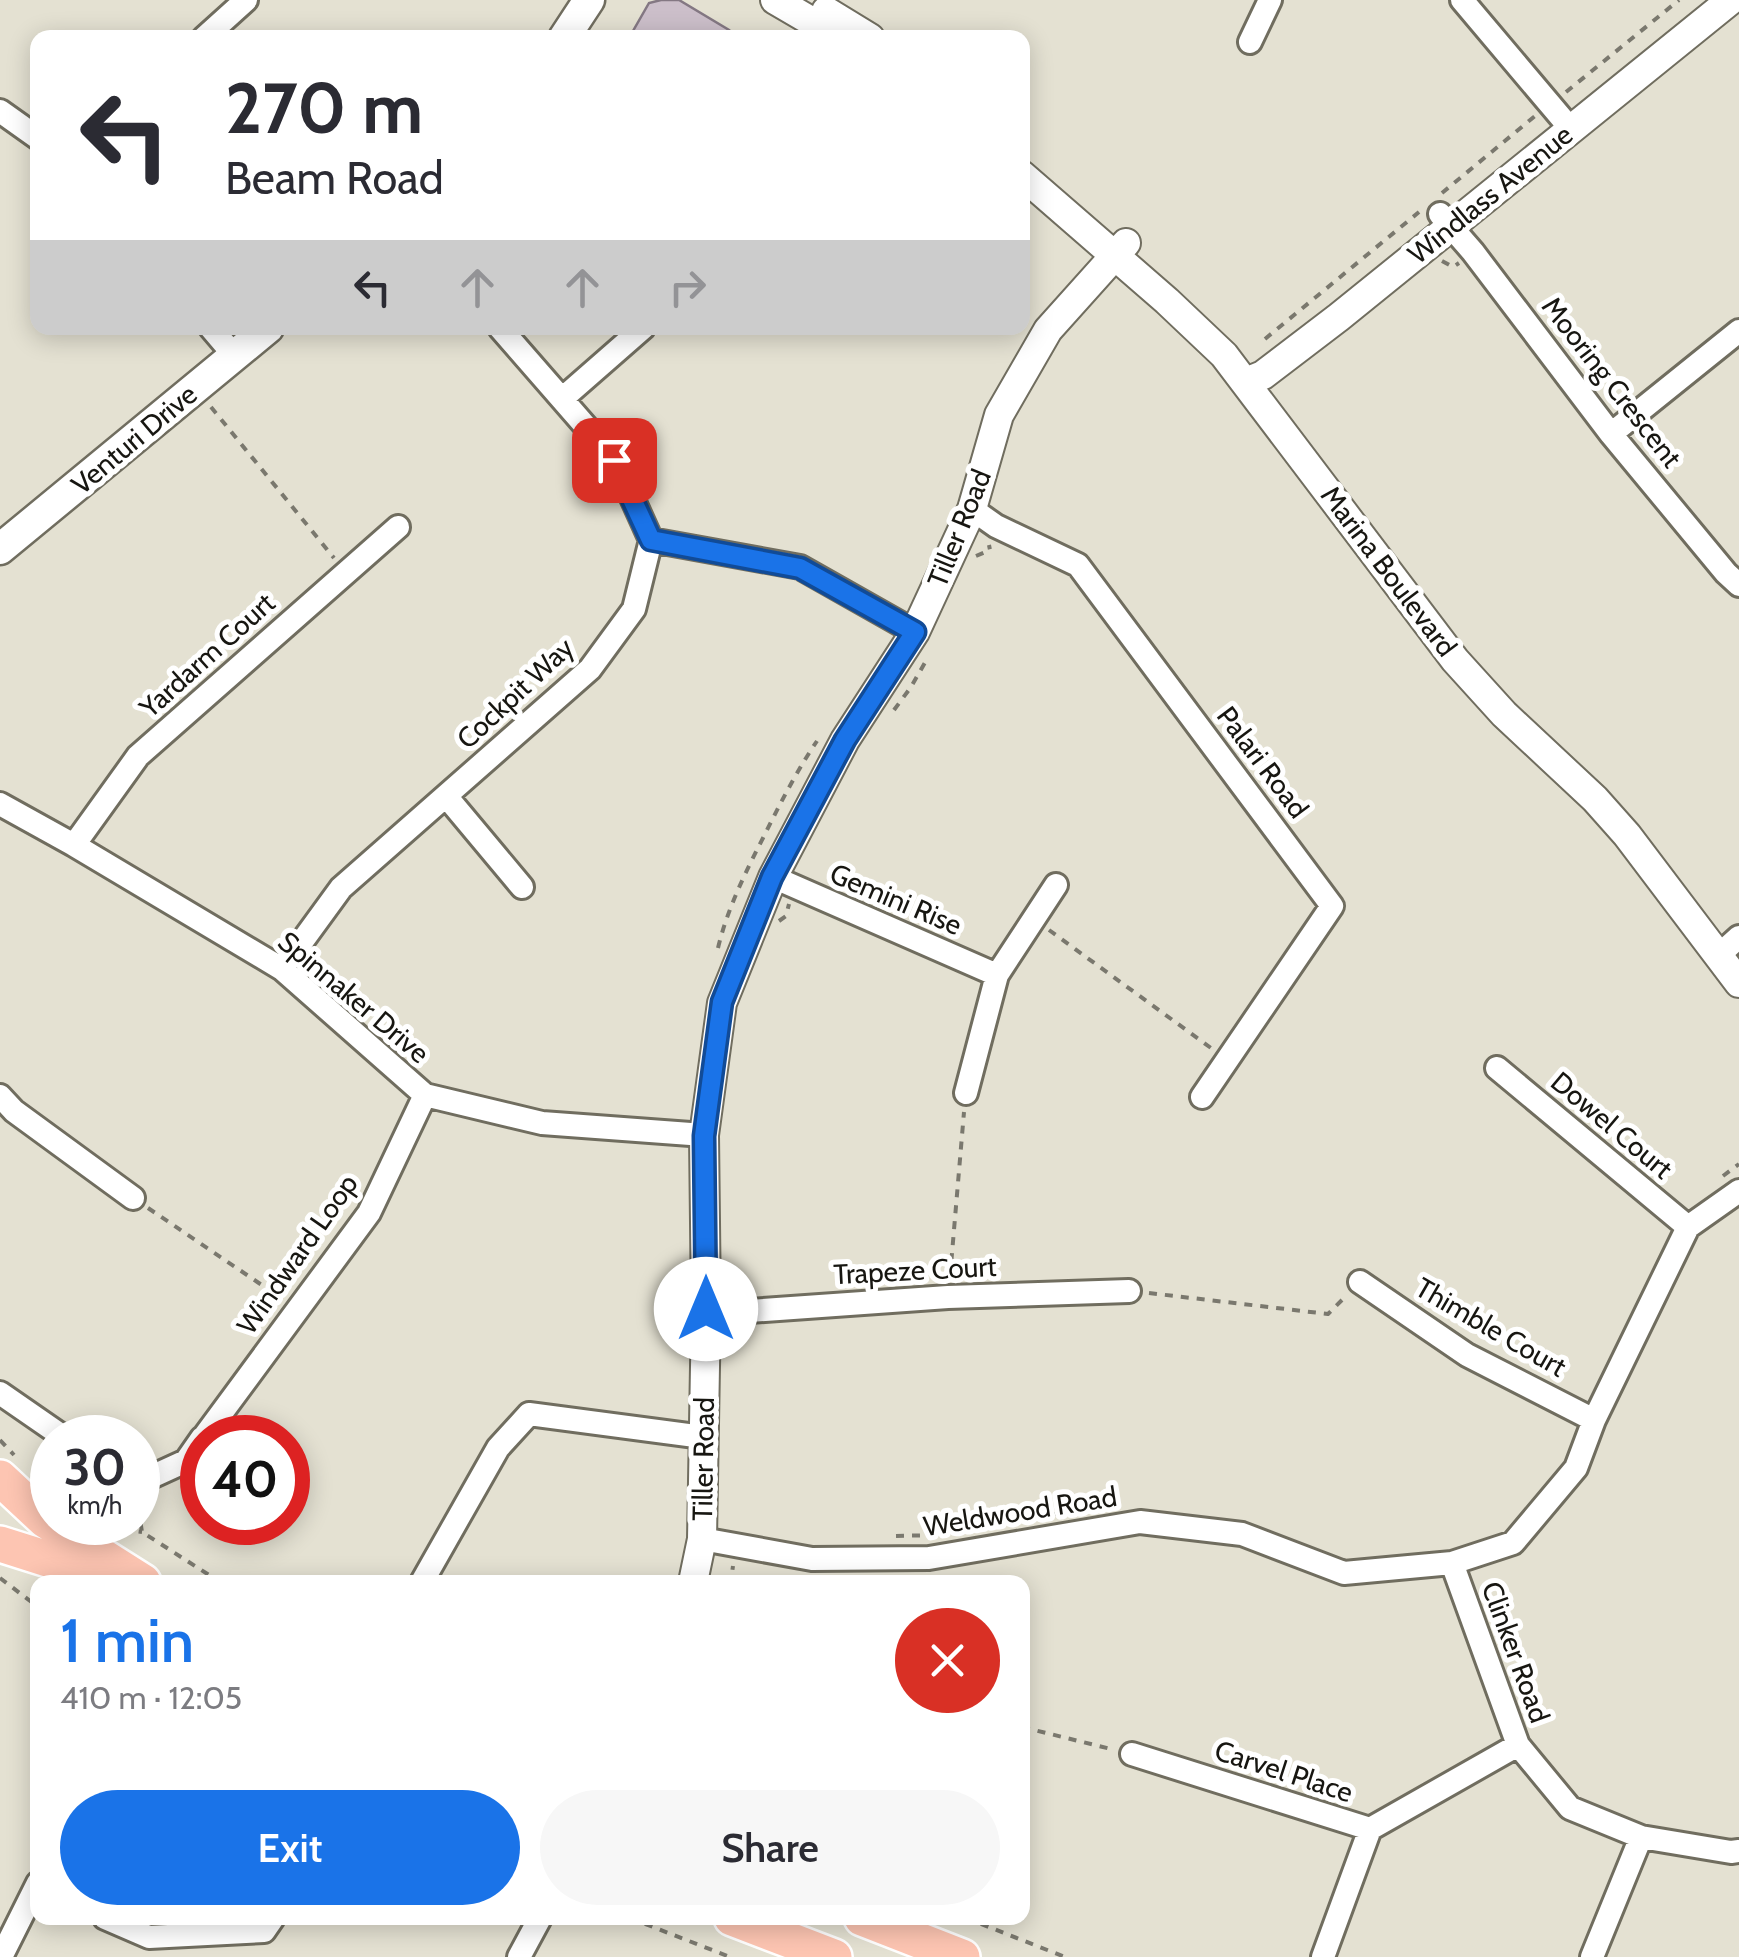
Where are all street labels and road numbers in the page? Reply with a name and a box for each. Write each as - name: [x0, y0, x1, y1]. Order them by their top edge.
- street label: Windlass Avenue: [1401, 117, 1579, 271]
- street label: Mooring Crescent: [1535, 290, 1689, 474]
- street label: Venturi Drive: [64, 377, 204, 501]
- street label: Tiller Road: [920, 464, 998, 592]
- street label: Marina Boulevard: [1314, 479, 1464, 663]
- street label: Yardarm Court: [132, 586, 281, 725]
- street label: Cockpit Way: [450, 630, 580, 756]
- street label: Palari Road: [1210, 699, 1316, 825]
- street label: Gemini Rise: [825, 856, 967, 942]
- street label: Spinnaker Drive: [272, 924, 436, 1070]
- street label: Dowel Court: [1544, 1064, 1680, 1186]
- street label: Windward Loop: [229, 1167, 365, 1341]
- street label: Trapeze Court: [833, 1249, 997, 1291]
- street label: Thimble Court: [1410, 1270, 1572, 1384]
- street label: Tiller Road: [685, 1397, 721, 1521]
- street label: Weldwood Road: [921, 1479, 1119, 1543]
- street label: Clinker Road: [1475, 1577, 1557, 1727]
- street label: Carvel Place: [1211, 1733, 1357, 1809]

